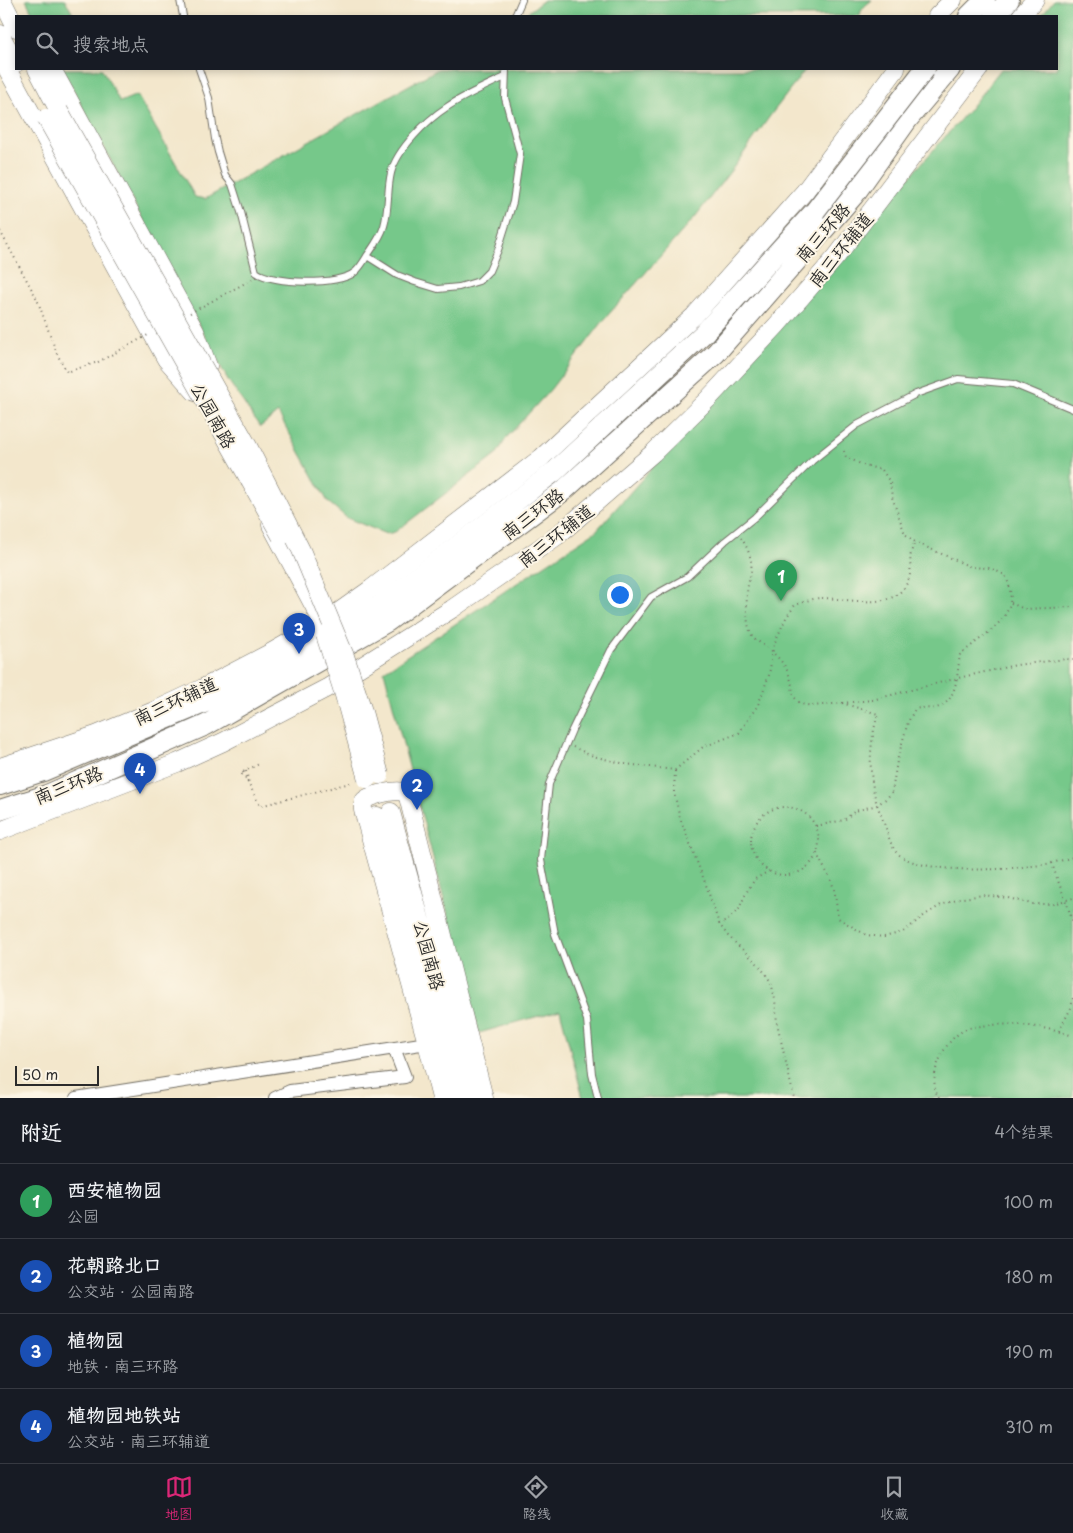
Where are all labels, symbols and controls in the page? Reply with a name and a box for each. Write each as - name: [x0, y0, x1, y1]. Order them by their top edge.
- search box: [15, 15, 1058, 70]
- icon: search: [33, 29, 61, 57]
- text: 搜索地点: [73, 29, 149, 57]
- street label: 南三环路: [788, 196, 856, 268]
- street label: 南三环辅道: [801, 206, 879, 292]
- street label: 公园南路: [185, 377, 243, 453]
- street label: 南三环路: [495, 481, 569, 545]
- street label: 南三环辅道: [511, 497, 599, 573]
- pin: 1: [765, 560, 797, 601]
- your location: [607, 582, 633, 608]
- pin: 3: [283, 613, 315, 654]
- street label: 南三环辅道: [129, 669, 221, 731]
- pin: 4: [124, 753, 156, 794]
- street label: 南三环路: [30, 758, 106, 810]
- pin: 2: [401, 769, 433, 810]
- street label: 公园南路: [408, 917, 452, 993]
- scale bar: [15, 1063, 99, 1086]
- text: 50 m: [22, 1064, 58, 1085]
- text: 附近: [20, 1115, 62, 1147]
- text: 4个结果: [994, 1119, 1053, 1143]
- text: 西安植物园: [67, 1175, 162, 1203]
- text: 1: [32, 1189, 40, 1213]
- text: 100 m: [1004, 1189, 1053, 1213]
- text: 公园: [67, 1203, 99, 1227]
- text: 花朝路北口: [67, 1250, 162, 1278]
- text: 2: [30, 1264, 42, 1288]
- text: 180 m: [1005, 1264, 1053, 1288]
- text: 公交站 · 公园南路: [67, 1278, 194, 1302]
- text: 植物园: [67, 1325, 124, 1353]
- text: 3: [31, 1339, 41, 1363]
- text: 190 m: [1005, 1339, 1053, 1363]
- text: 地铁 · 南三环路: [67, 1353, 178, 1377]
- text: 植物园地铁站: [67, 1400, 181, 1428]
- text: 4: [31, 1414, 41, 1438]
- text: 310 m: [1005, 1414, 1053, 1438]
- text: 公交站 · 南三环辅道: [67, 1428, 210, 1452]
- tab: 地图: [165, 1473, 193, 1524]
- tab: 路线: [522, 1473, 550, 1524]
- tab: 收藏: [880, 1473, 908, 1524]

